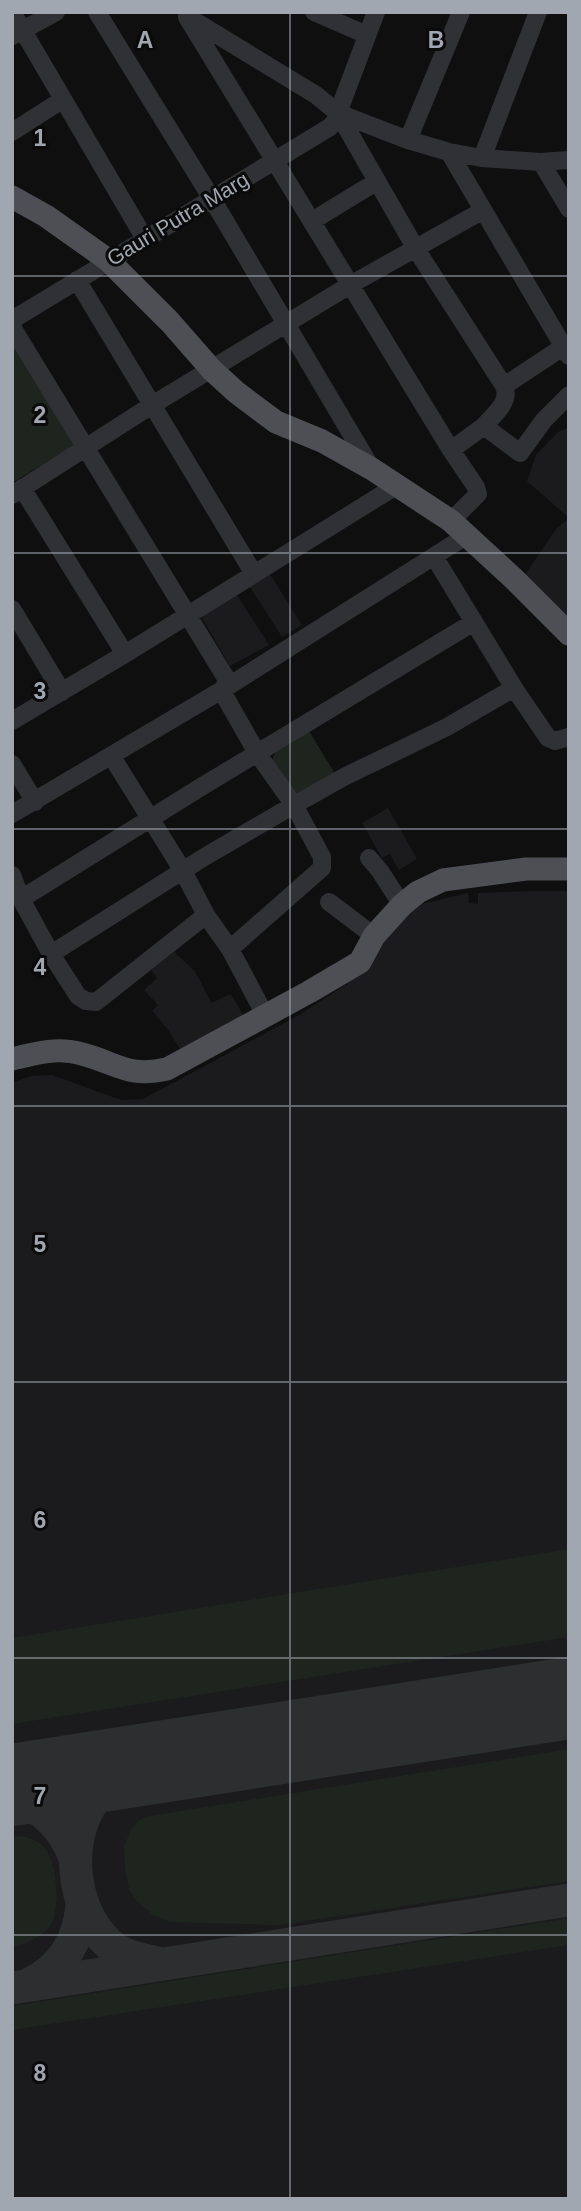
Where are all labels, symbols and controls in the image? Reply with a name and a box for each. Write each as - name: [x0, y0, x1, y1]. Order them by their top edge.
- text: A: [137, 27, 153, 53]
- text: B: [428, 27, 444, 53]
- text: 1: [34, 125, 47, 151]
- street label: Gauri Putra Marg: [103, 167, 253, 270]
- text: 2: [34, 402, 46, 428]
- text: 3: [34, 678, 46, 704]
- text: 4: [34, 954, 47, 980]
- text: 5: [34, 1231, 47, 1257]
- text: 6: [34, 1507, 46, 1533]
- text: 7: [34, 1783, 46, 1809]
- text: 8: [34, 2060, 47, 2086]

